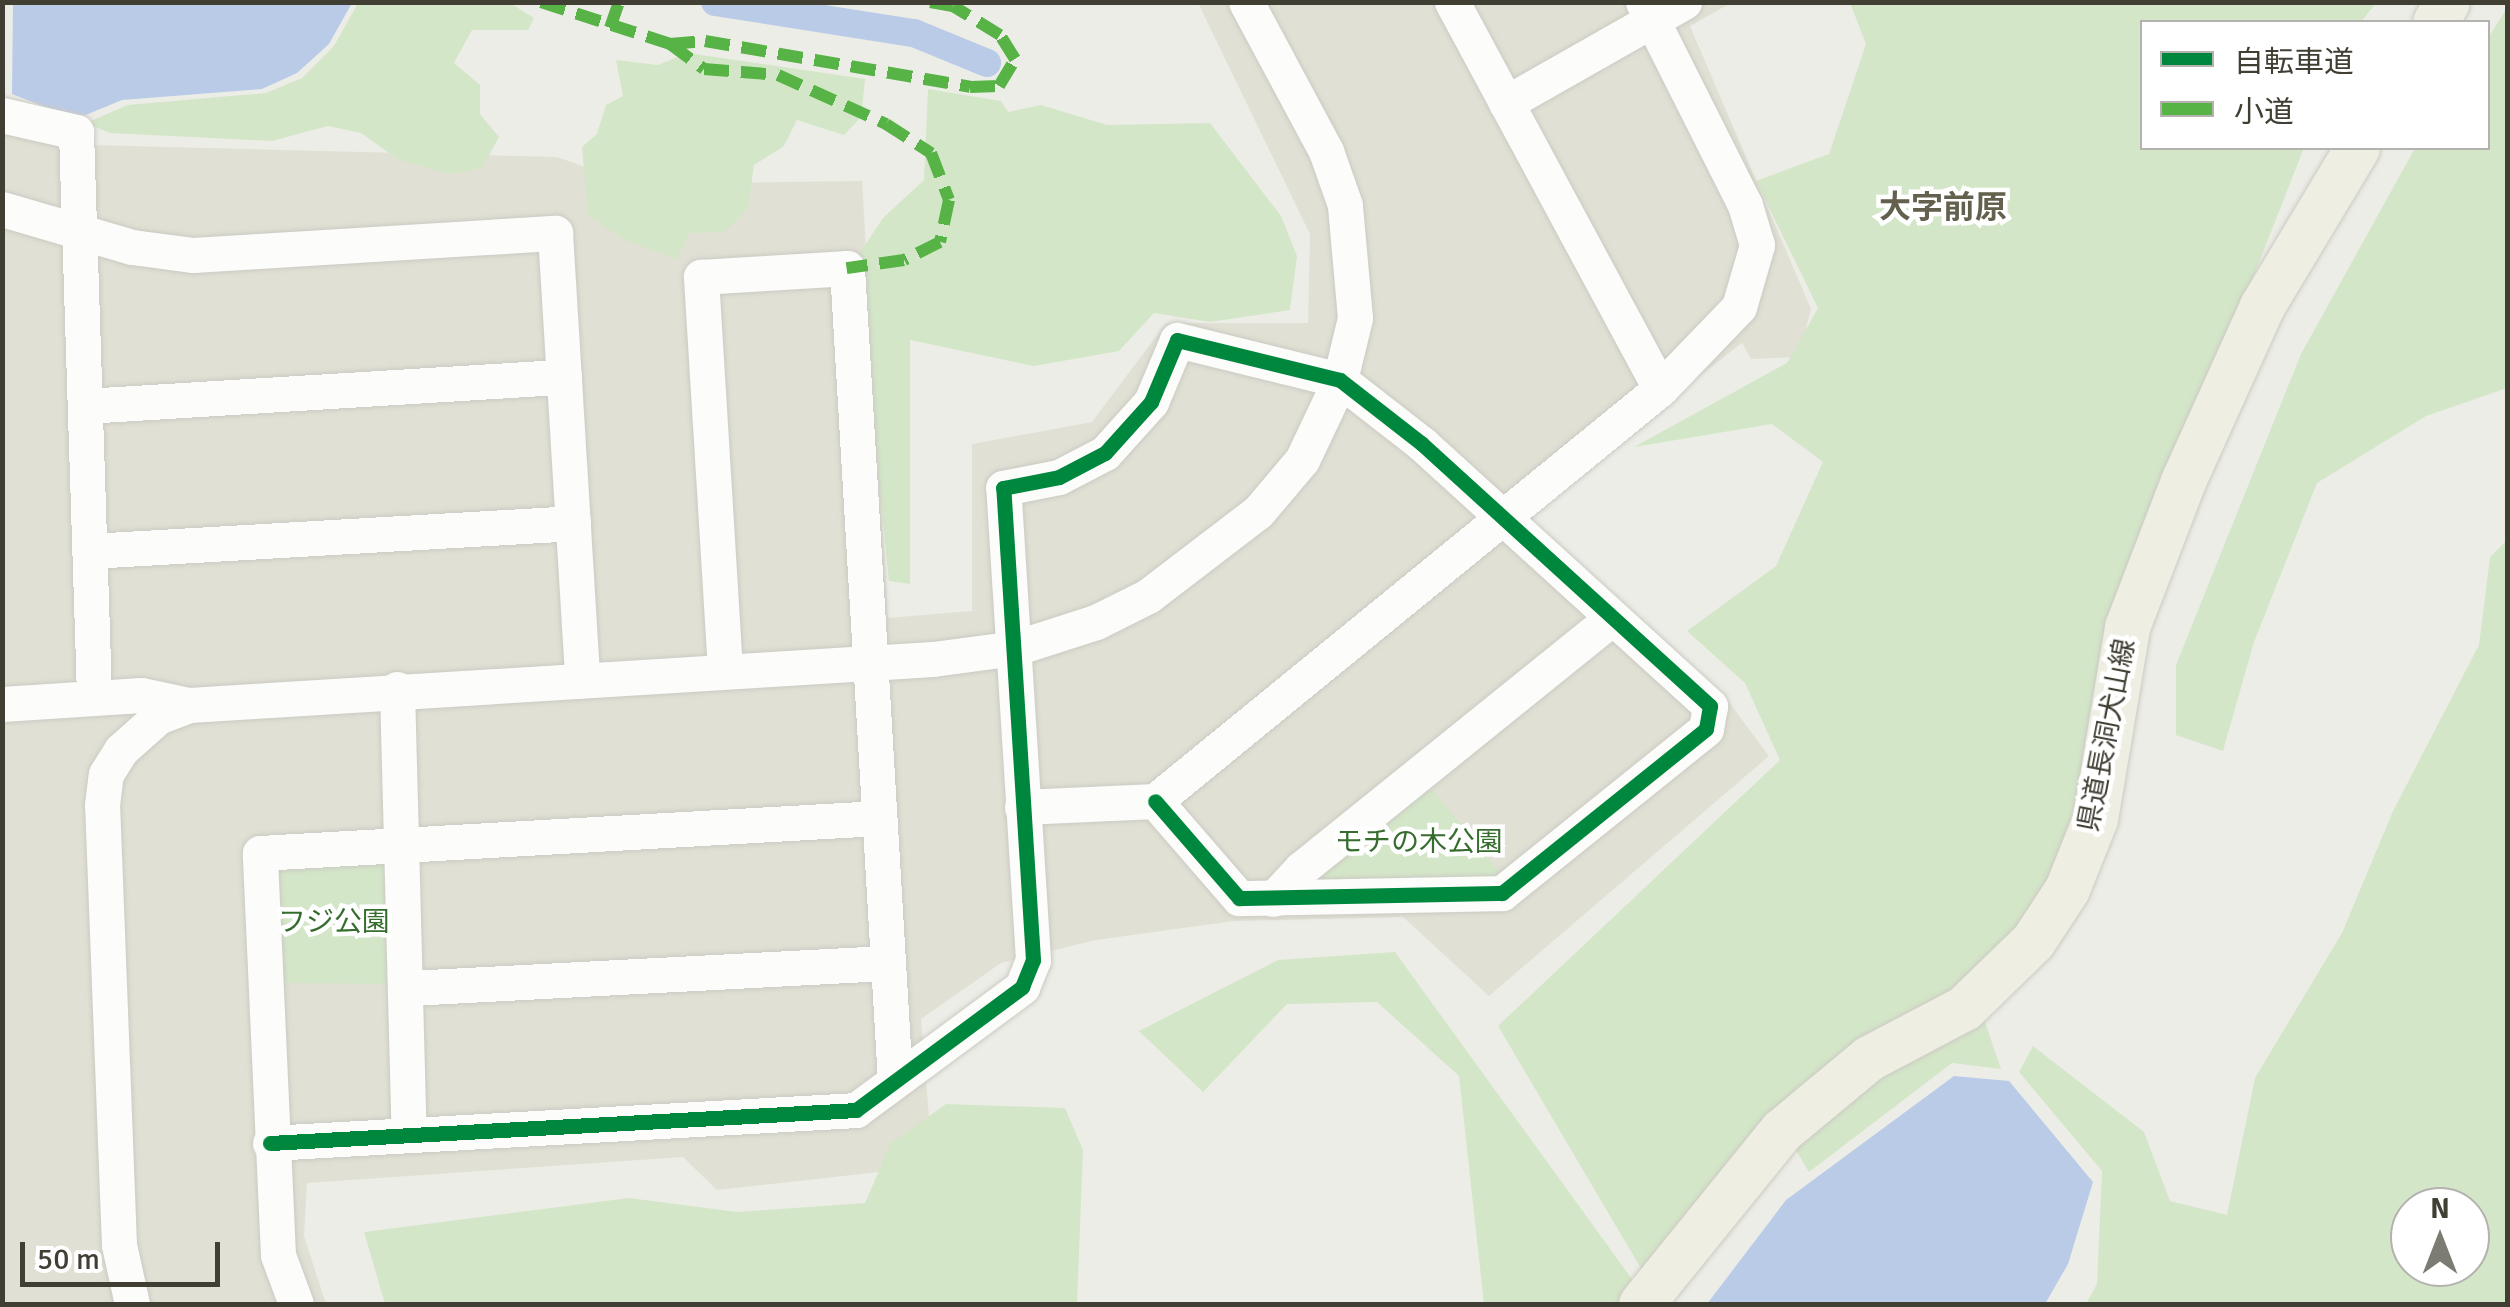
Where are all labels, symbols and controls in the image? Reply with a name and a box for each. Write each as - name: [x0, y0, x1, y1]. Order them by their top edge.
- legend: [2140, 20, 2490, 150]
- text: 自転車道: [2234, 44, 2354, 81]
- text: 小道: [2234, 94, 2294, 131]
- district label: 大字前原: [1879, 189, 2007, 227]
- street label: 県道長洞犬山線: [2072, 636, 2142, 834]
- park label: モチの木公園: [1335, 825, 1503, 859]
- park label: フジ公園: [278, 905, 390, 939]
- north arrow: [2390, 1187, 2490, 1287]
- text: N: [2430, 1192, 2450, 1226]
- scale bar: [25, 1222, 225, 1284]
- text: 50 m: [37, 1241, 100, 1278]

